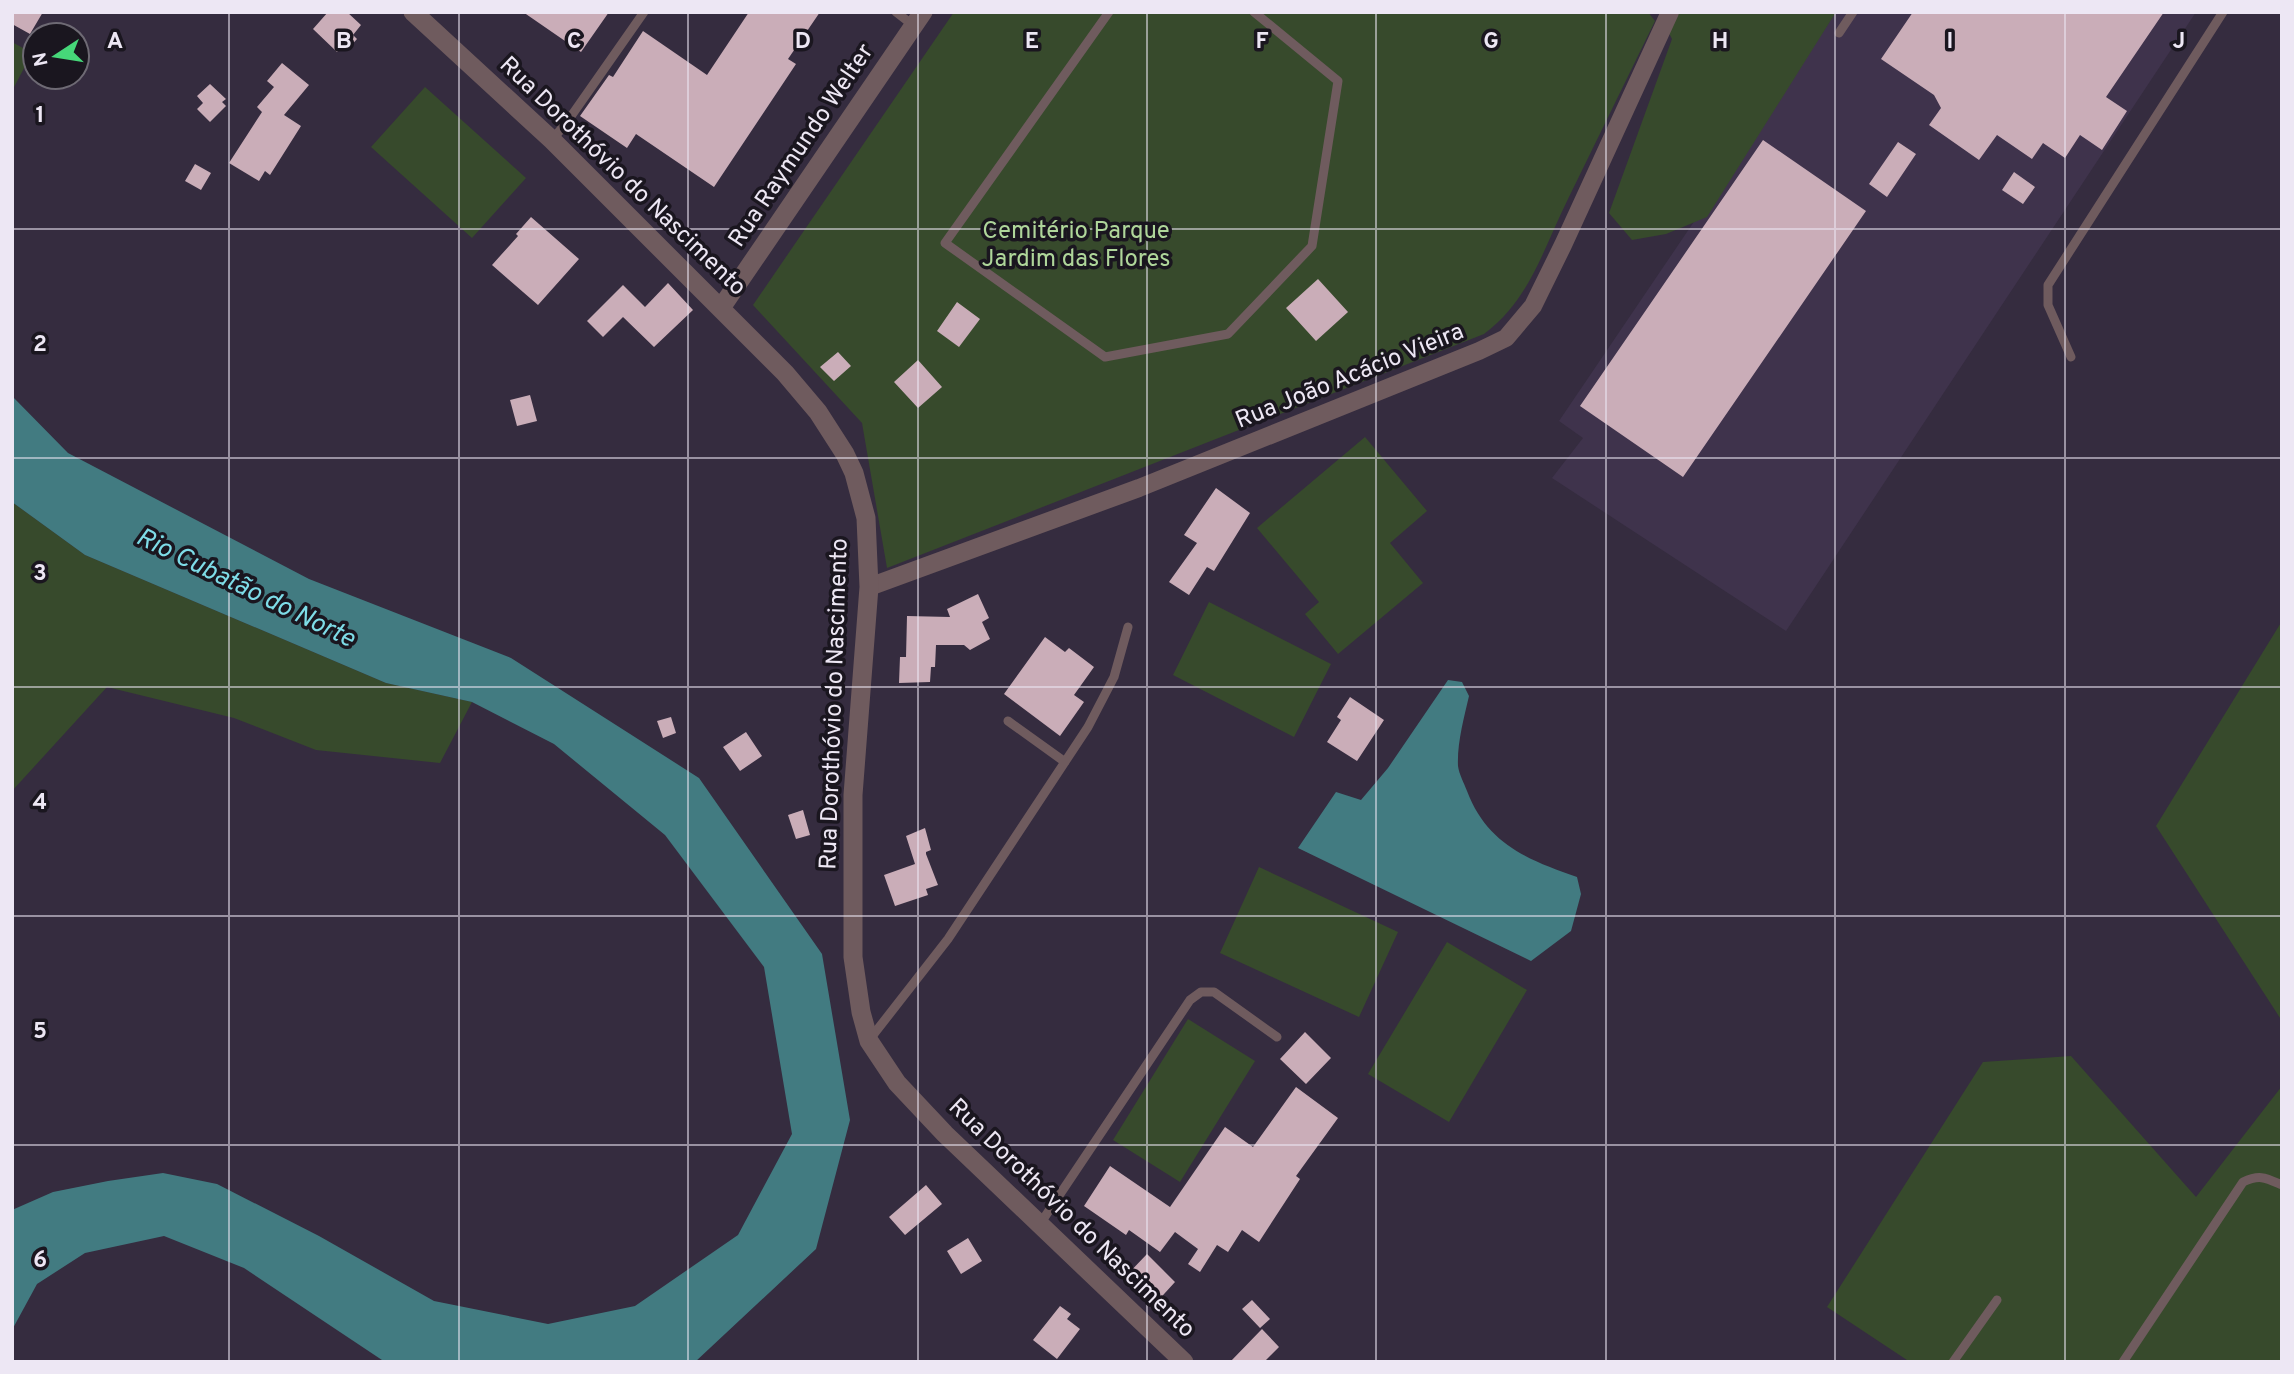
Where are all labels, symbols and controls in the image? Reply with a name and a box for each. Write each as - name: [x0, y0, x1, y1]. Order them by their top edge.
- north arrow: [21, 21, 91, 91]
- text: A: [107, 28, 123, 57]
- text: B: [336, 28, 352, 57]
- text: C: [567, 28, 581, 57]
- text: D: [795, 28, 811, 57]
- text: E: [1025, 28, 1039, 57]
- text: F: [1255, 28, 1269, 57]
- text: G: [1483, 28, 1499, 57]
- text: H: [1712, 28, 1728, 57]
- text: I: [1947, 28, 1953, 57]
- text: J: [2173, 28, 2185, 57]
- street label: Rua Raymundo Welter: [723, 39, 881, 253]
- text: N: [28, 50, 54, 68]
- street label: Rua Dorothóvio do Nascimento: [492, 51, 752, 303]
- text: 1: [35, 102, 45, 131]
- park label: Cemitério Parque Jardim das Flores: [981, 217, 1171, 275]
- street label: Rua João Acácio Vieira: [1231, 317, 1469, 437]
- text: 2: [33, 331, 47, 360]
- water label: Rio Cubatão do Norte: [130, 522, 361, 657]
- street label: Rua Dorothóvio do Nascimento: [814, 538, 856, 870]
- text: 3: [33, 560, 47, 589]
- text: 4: [33, 789, 47, 818]
- text: 5: [33, 1018, 47, 1047]
- street label: Rua Dorothóvio do Nascimento: [941, 1093, 1201, 1345]
- text: 6: [33, 1247, 47, 1276]

